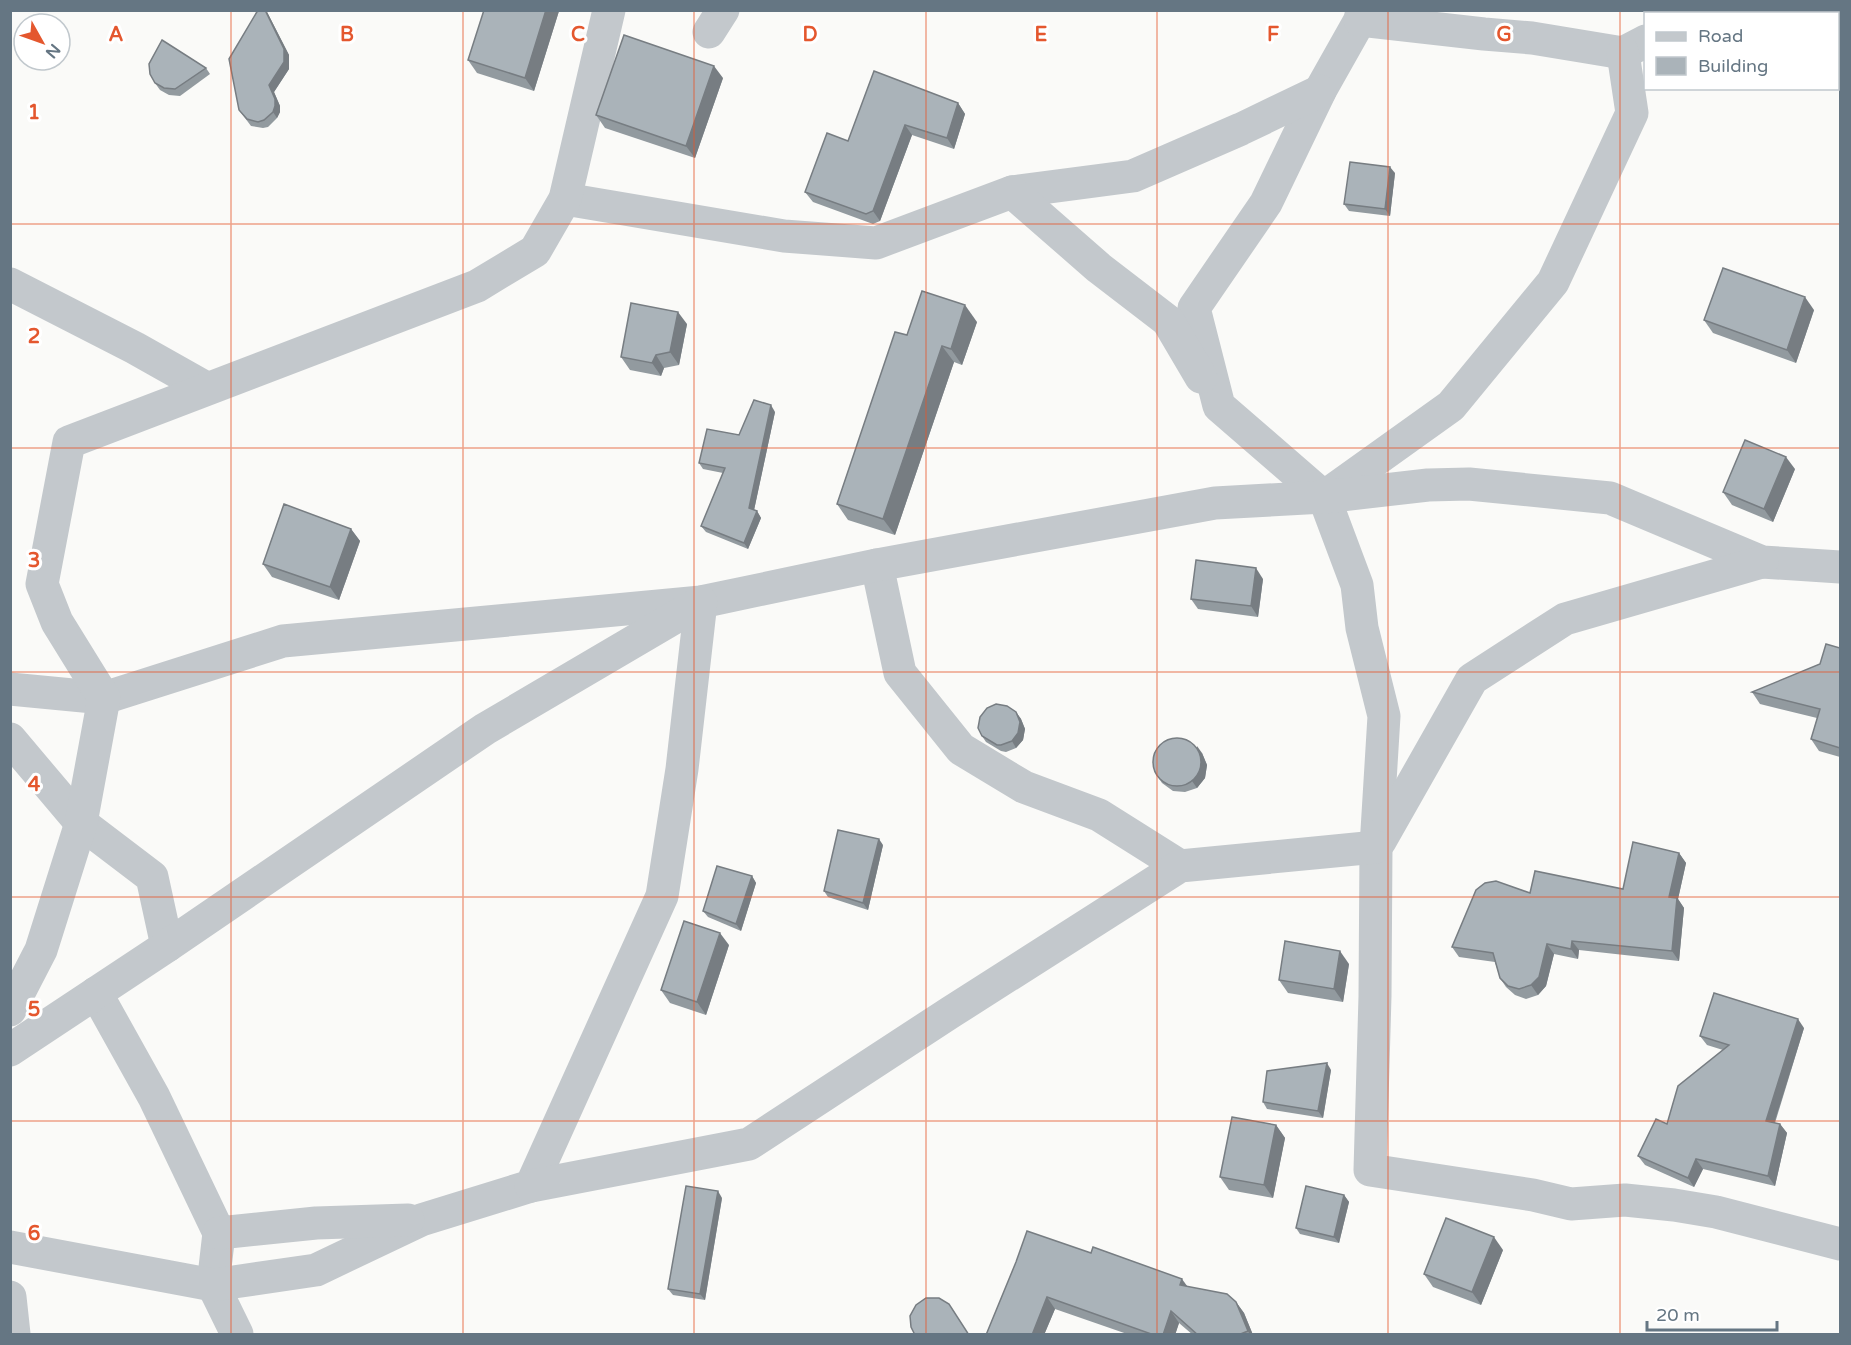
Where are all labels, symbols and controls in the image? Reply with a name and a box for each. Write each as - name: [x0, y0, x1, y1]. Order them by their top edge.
- north arrow: [12, 12, 72, 72]
- legend: [1644, 12, 1839, 90]
- text: A: [109, 23, 124, 47]
- text: B: [340, 23, 354, 47]
- text: C: [571, 23, 585, 47]
- text: D: [802, 23, 818, 47]
- text: E: [1035, 23, 1048, 47]
- text: F: [1267, 23, 1279, 47]
- text: G: [1496, 23, 1512, 47]
- text: Road: [1698, 25, 1743, 47]
- text: N: [41, 40, 65, 62]
- text: Building: [1698, 55, 1768, 77]
- text: 1: [28, 101, 40, 125]
- text: 2: [28, 325, 40, 349]
- text: 3: [28, 549, 40, 573]
- text: 4: [28, 773, 41, 797]
- text: 5: [28, 998, 40, 1022]
- text: 6: [28, 1222, 40, 1246]
- scale bar: [1647, 1294, 1778, 1332]
- text: 20 m: [1656, 1304, 1700, 1326]

